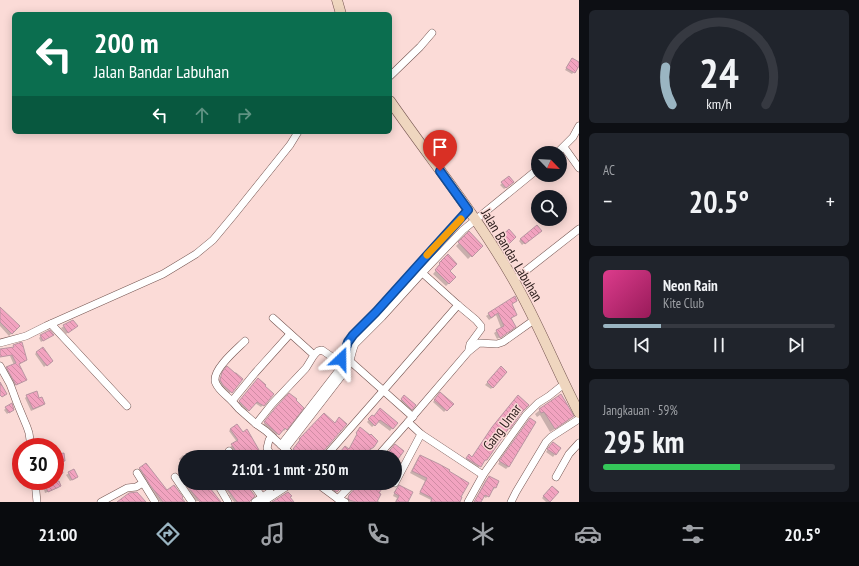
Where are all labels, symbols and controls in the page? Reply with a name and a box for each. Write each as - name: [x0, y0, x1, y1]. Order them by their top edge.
- text: 200 m: [94, 24, 158, 61]
- icon: left: [28, 28, 80, 80]
- text: 24: [699, 45, 739, 98]
- text: Jalan Bandar Labuhan: [94, 60, 229, 83]
- text: km/h: [706, 93, 732, 112]
- icon: left: [149, 104, 171, 126]
- icon: ahead: [191, 104, 213, 126]
- icon: right: [233, 104, 255, 126]
- pin: [423, 130, 457, 171]
- icon: arrive: [429, 136, 451, 158]
- north arrow: [531, 146, 567, 182]
- map controls: [531, 146, 567, 226]
- text: AC: [603, 162, 615, 179]
- text: 20.5°: [689, 182, 749, 221]
- text: −: [603, 187, 612, 215]
- text: +: [826, 187, 835, 215]
- button: search: [531, 190, 567, 226]
- street label: Jalan Bandar Labuhan: [477, 204, 547, 305]
- text: Neon Rain: [663, 276, 718, 295]
- text: Kite Club: [663, 295, 704, 312]
- icon: previous: [631, 334, 653, 356]
- icon: pause: [708, 334, 730, 356]
- icon: next: [785, 334, 807, 356]
- position arrow: [320, 338, 362, 380]
- street label: Gang Umar: [479, 400, 525, 454]
- text: Jangkauan · 59%: [603, 402, 678, 419]
- text: 295 km: [603, 422, 684, 461]
- speed limit sign: 30: [12, 438, 64, 490]
- text: 21:01 · 1 mnt · 250 m: [232, 460, 348, 479]
- icon: directions: [154, 520, 182, 548]
- icon: music: [259, 520, 287, 548]
- icon: phone: [364, 520, 392, 548]
- icon: climate: [469, 520, 497, 548]
- icon: car: [574, 520, 602, 548]
- icon: filters: [679, 520, 707, 548]
- text: 21:00: [38, 523, 77, 546]
- text: 20.5°: [784, 523, 821, 546]

